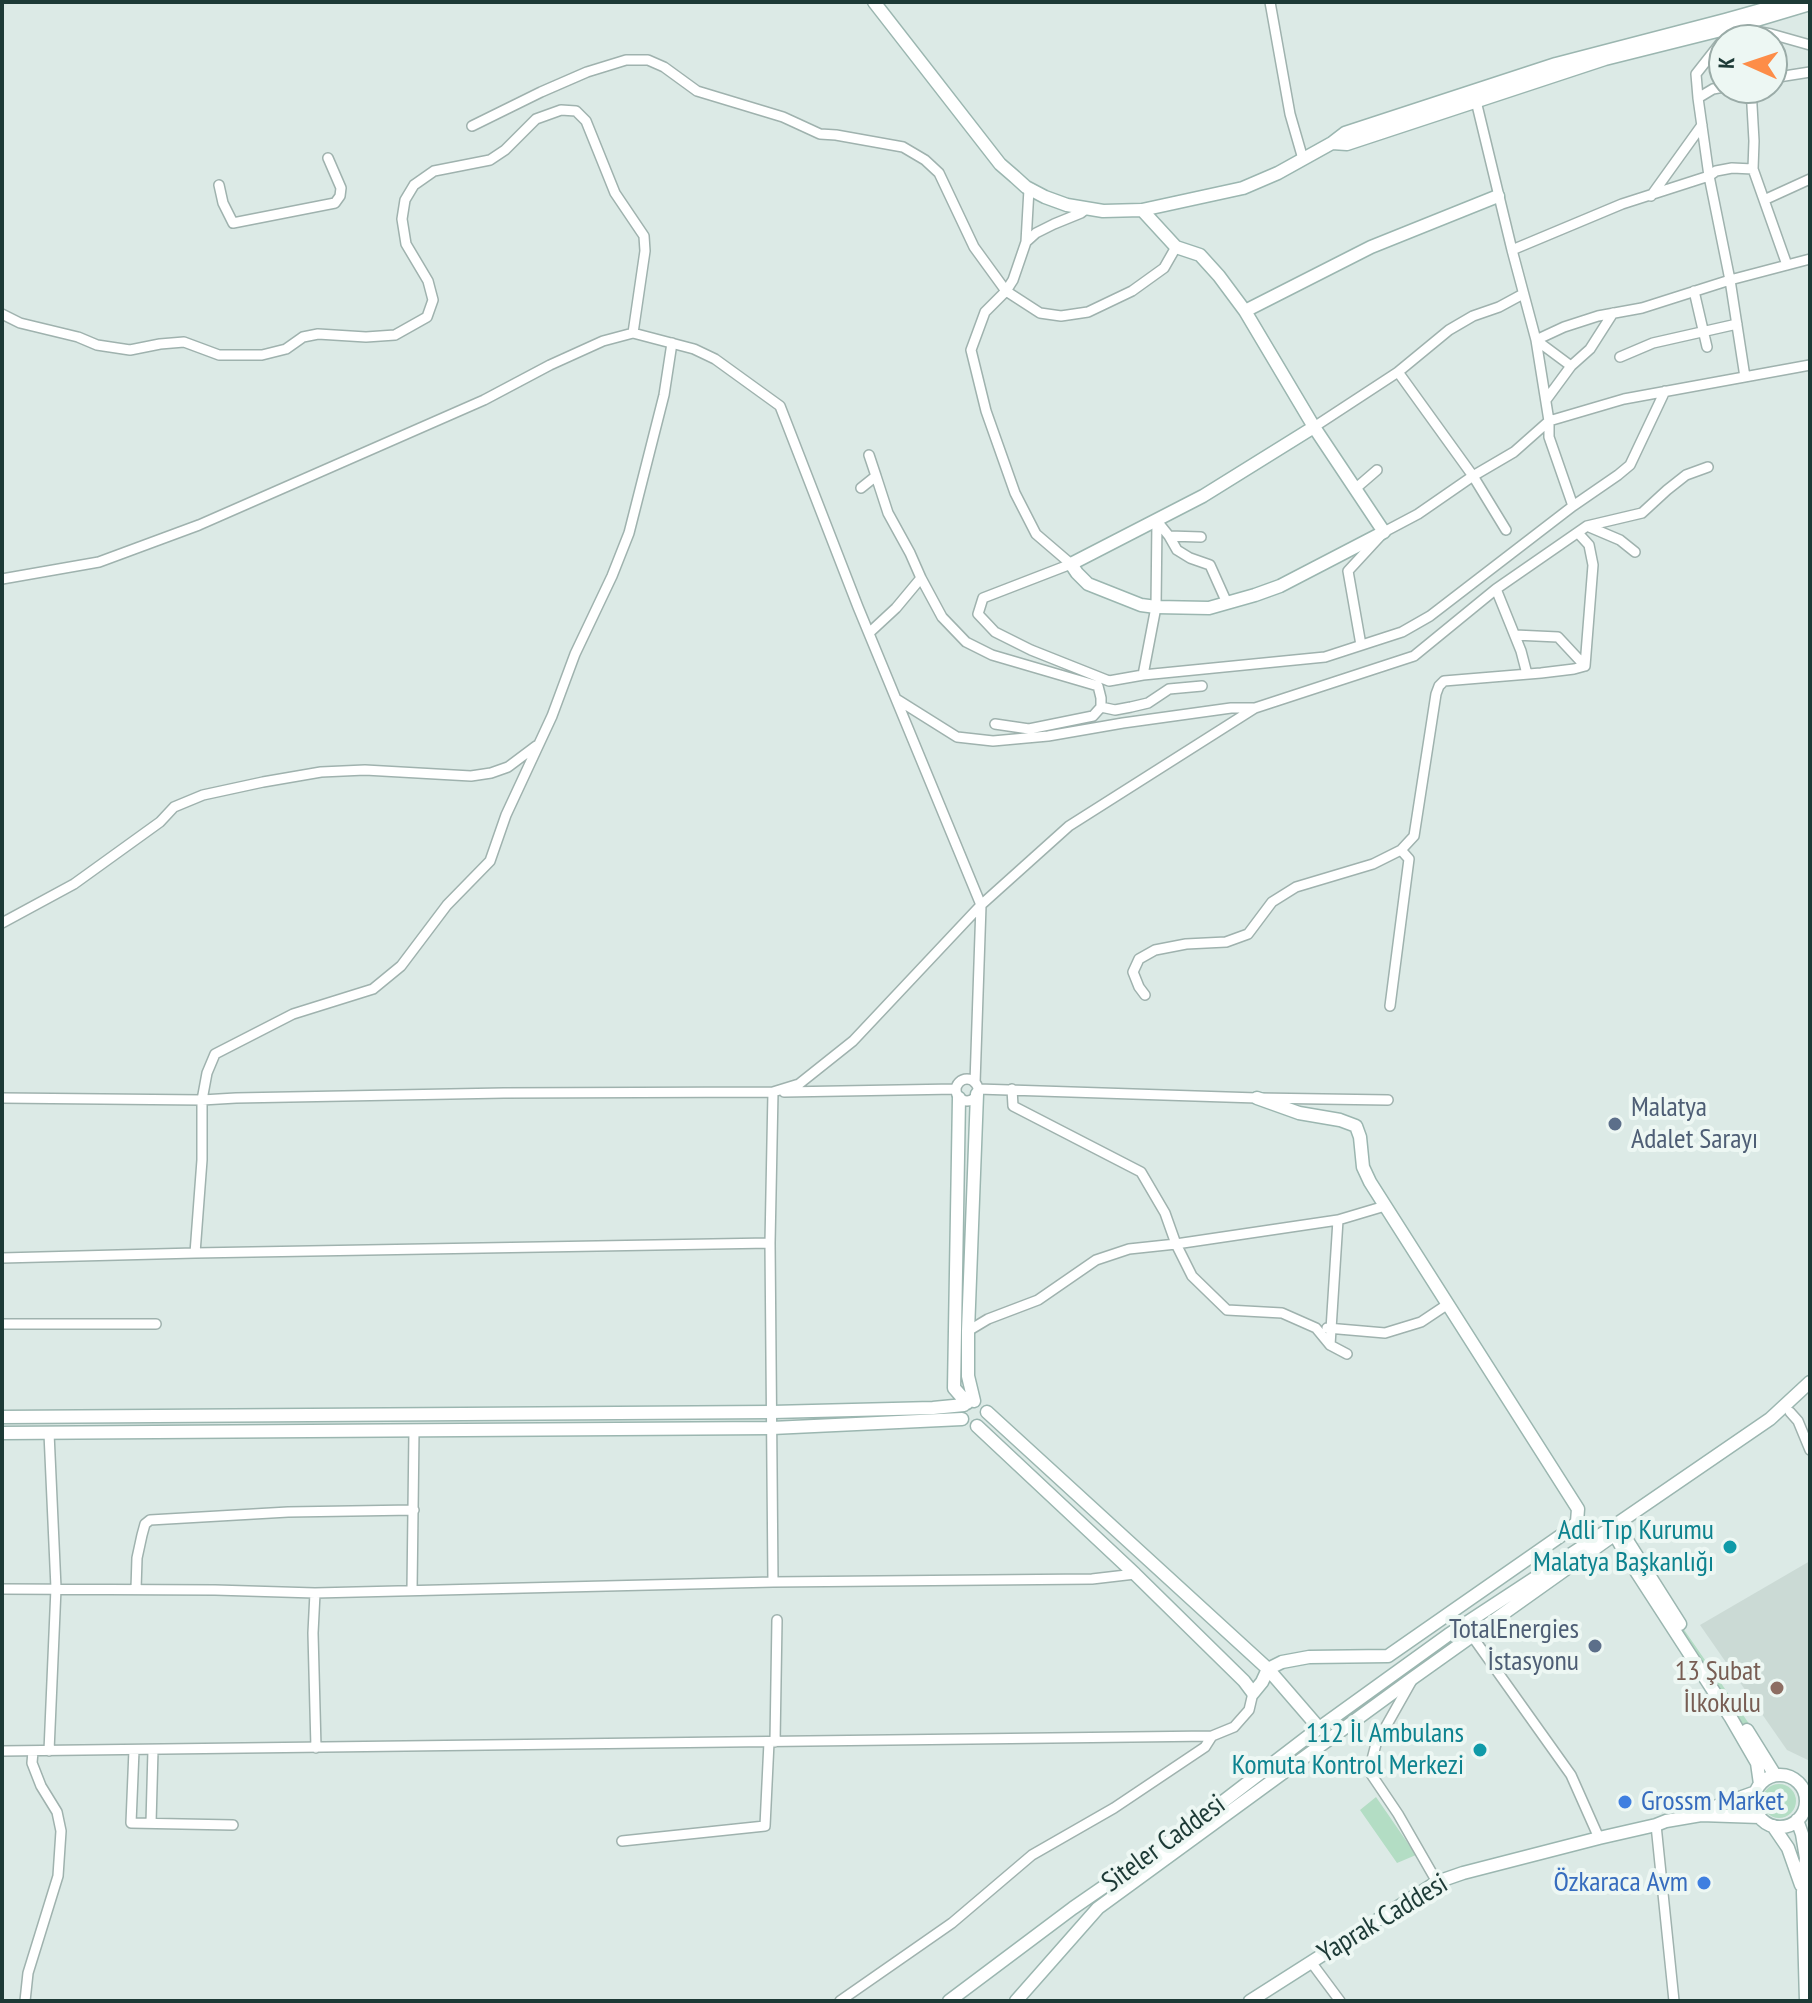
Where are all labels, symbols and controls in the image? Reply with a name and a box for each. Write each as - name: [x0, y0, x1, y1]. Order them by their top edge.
- north arrow: [1708, 24, 1788, 104]
- text: K: [1712, 56, 1740, 69]
- place label: Malatya Adalet Sarayı: [1631, 1091, 1758, 1157]
- marker: Malatya Adalet Sarayı: [1606, 1115, 1624, 1133]
- place label: Adli Tıp Kurumu Malatya Başkanlığı: [1533, 1514, 1714, 1580]
- marker: Adli Tıp Kurumu Malatya Başkanlığı: [1721, 1538, 1739, 1556]
- place label: TotalEnergies İstasyonu: [1449, 1613, 1579, 1679]
- marker: TotalEnergies İstasyonu: [1586, 1637, 1604, 1655]
- place label: 13 Şubat İlkokulu: [1675, 1655, 1761, 1721]
- marker: 13 Şubat İlkokulu: [1768, 1679, 1786, 1697]
- place label: 112 İl Ambulans Komuta Kontrol Merkezi: [1232, 1717, 1464, 1783]
- marker: 112 İl Ambulans Komuta Kontrol Merkezi: [1471, 1741, 1489, 1759]
- place label: Grossm Market: [1641, 1785, 1784, 1819]
- street label: Siteler Caddesi: [1096, 1788, 1232, 1900]
- marker: Grossm Market: [1616, 1793, 1634, 1811]
- place label: Özkaraca Avm: [1554, 1866, 1688, 1900]
- street label: Yaprak Caddesi: [1312, 1867, 1454, 1971]
- marker: Özkaraca Avm: [1695, 1874, 1713, 1892]

